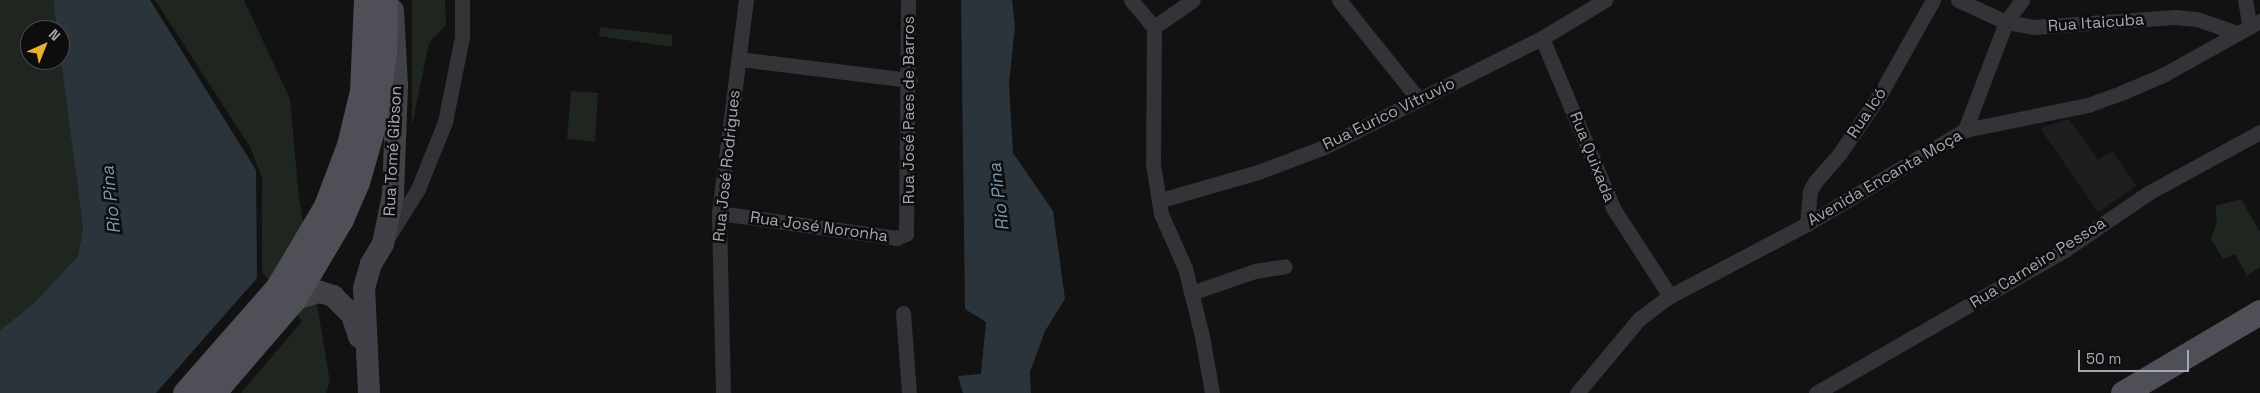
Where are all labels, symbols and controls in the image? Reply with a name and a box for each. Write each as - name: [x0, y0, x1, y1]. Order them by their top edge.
- street label: Rua Itaicuba: [2047, 10, 2145, 36]
- street label: Rua José Paes de Barros: [899, 16, 919, 204]
- north arrow: [20, 20, 70, 70]
- text: N: [45, 25, 64, 45]
- street label: Rua Eurico Vitruvio: [1320, 74, 1458, 154]
- street label: Rua Icó: [1843, 84, 1891, 142]
- street label: Rua Tomé Gibson: [380, 85, 406, 217]
- street label: Rua José Rodrigues: [709, 89, 745, 243]
- street label: Rua Quixada: [1565, 109, 1619, 205]
- street label: Avenida Encanta Moça: [1804, 126, 1966, 230]
- water label: Rio Pina: [984, 162, 1014, 232]
- water label: Rio Pina: [97, 165, 125, 235]
- street label: Rua José Noronha: [749, 208, 889, 246]
- street label: Rua Carneiro Pessoa: [1967, 213, 2109, 313]
- scale bar: [2080, 340, 2191, 372]
- text: 50 m: [2086, 349, 2121, 368]

